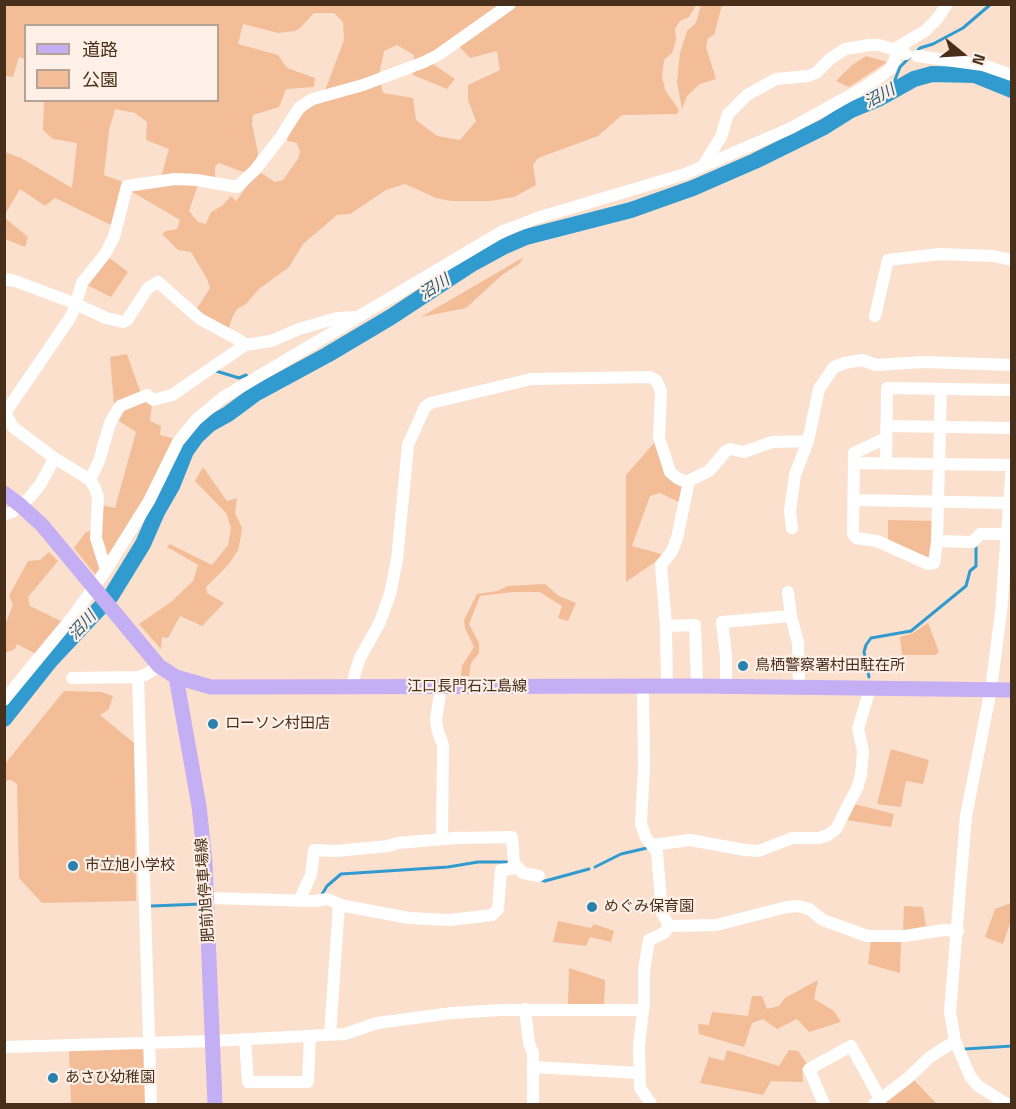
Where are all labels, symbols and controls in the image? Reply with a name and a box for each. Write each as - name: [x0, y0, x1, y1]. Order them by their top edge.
- legend: [24, 24, 219, 102]
- north arrow: [932, 24, 992, 84]
- text: 道路: [82, 36, 118, 63]
- text: N: [966, 51, 992, 69]
- text: 公園: [82, 66, 118, 93]
- water label: 沼川: [861, 81, 899, 113]
- water label: 沼川: [416, 271, 454, 305]
- water label: 沼川: [65, 608, 101, 644]
- place label: 鳥栖警察署村田駐在所: [755, 657, 905, 675]
- marker: 鳥栖警察署村田駐在所: [736, 659, 750, 673]
- street label: 江口長門石江島線: [407, 678, 527, 696]
- place label: ローソン村田店: [225, 715, 330, 733]
- marker: ローソン村田店: [206, 717, 220, 731]
- street label: 肥前旭停車場線: [193, 837, 219, 943]
- place label: 市立旭小学校: [85, 857, 175, 875]
- marker: 市立旭小学校: [66, 859, 80, 873]
- place label: めぐみ保育園: [604, 898, 694, 916]
- marker: めぐみ保育園: [585, 900, 599, 914]
- place label: あさひ幼稚園: [65, 1069, 155, 1087]
- marker: あさひ幼稚園: [46, 1071, 60, 1085]

